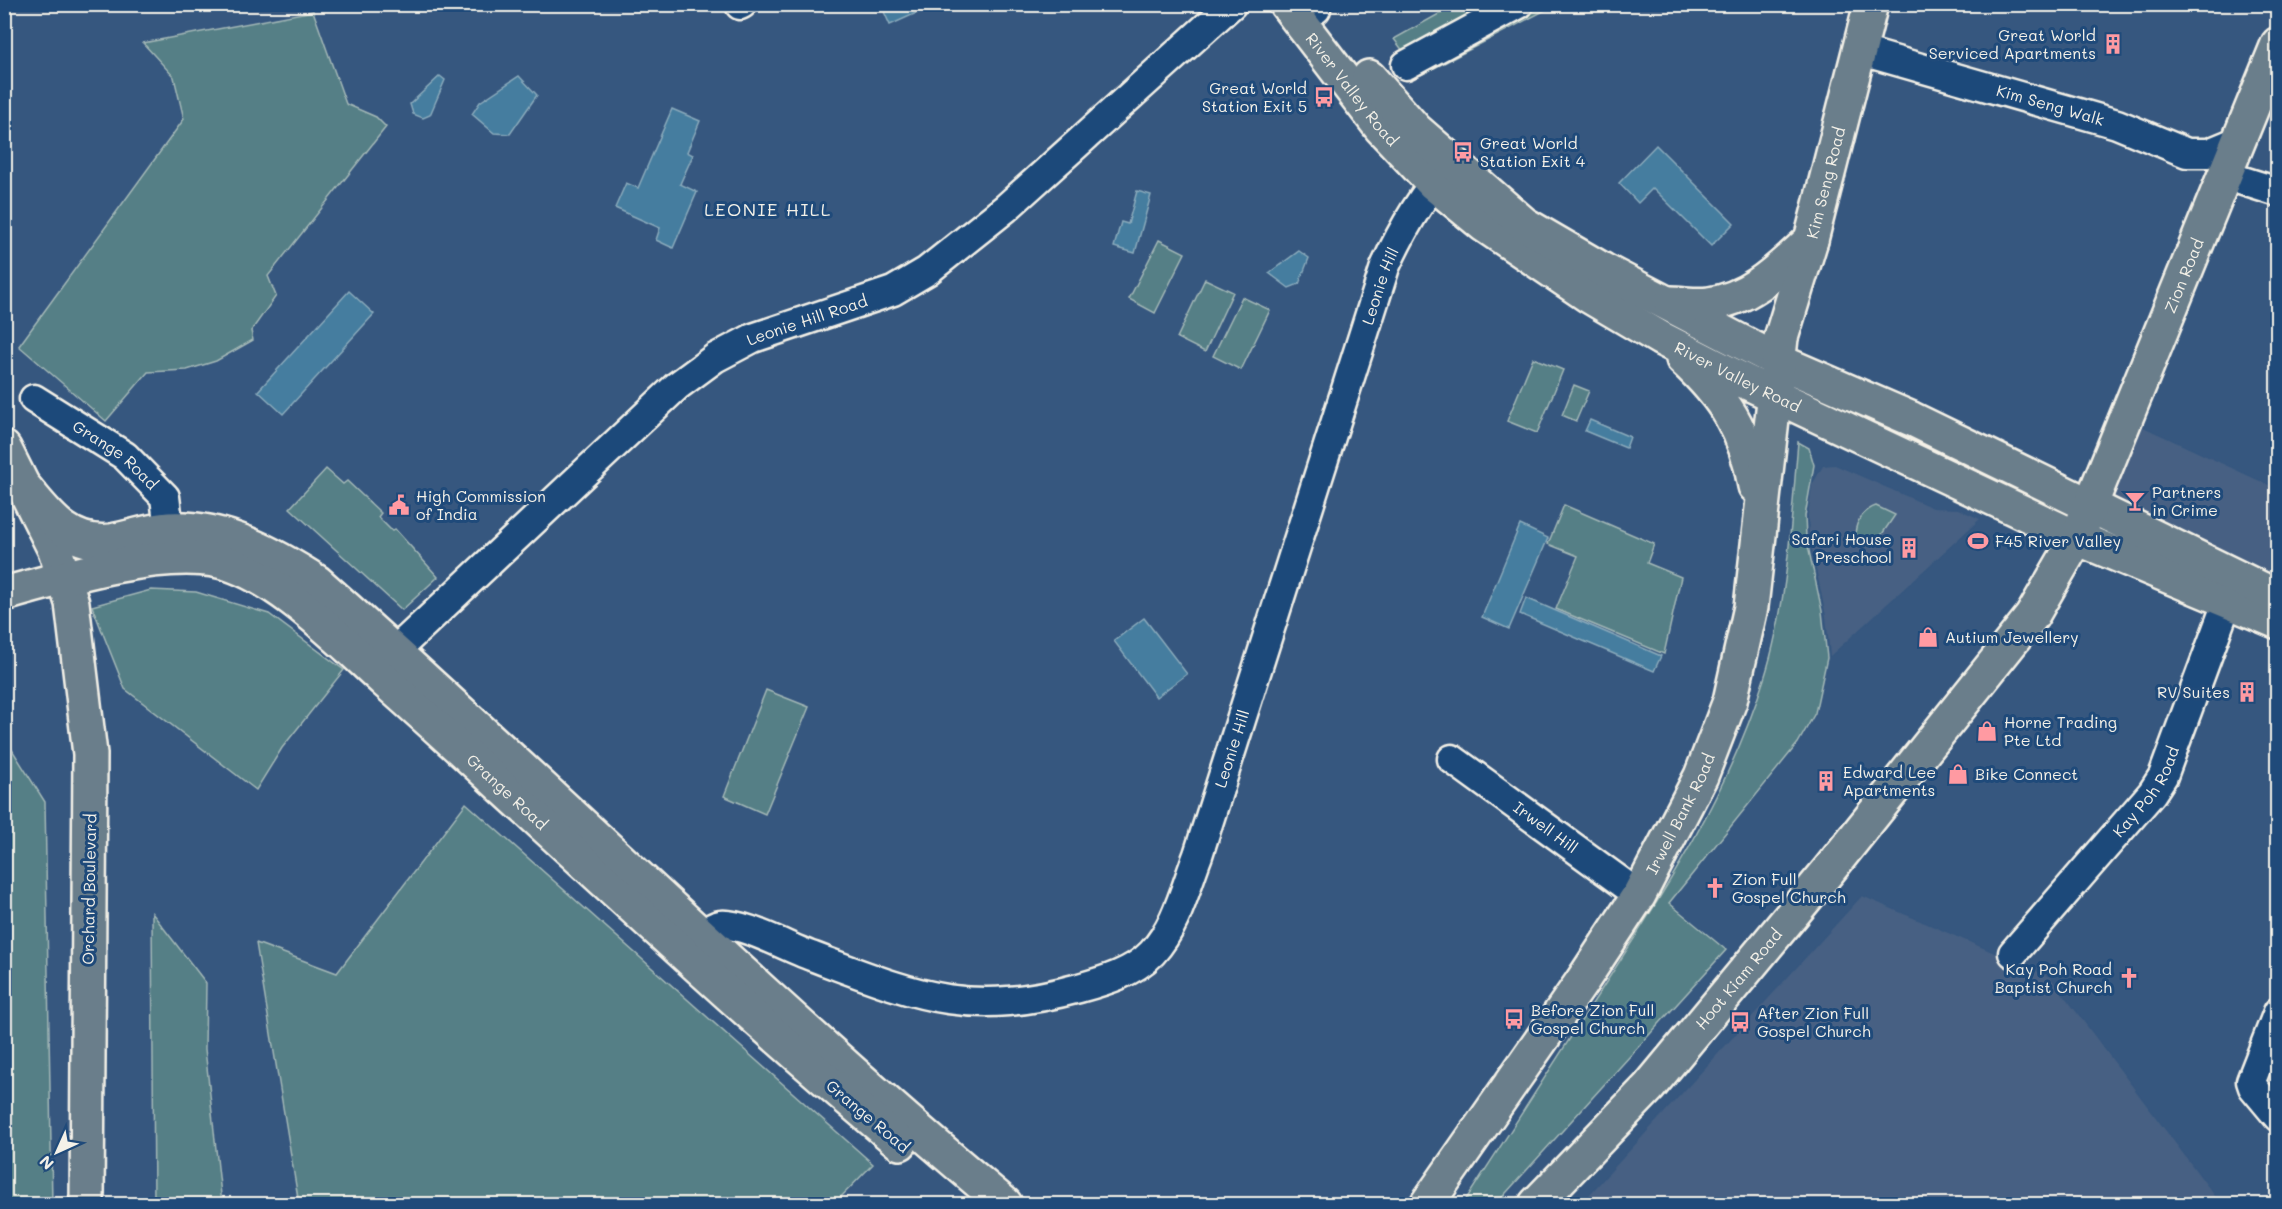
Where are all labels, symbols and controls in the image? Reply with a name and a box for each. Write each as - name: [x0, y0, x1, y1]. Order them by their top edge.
- place label: Great World Serviced Apartments: [1929, 24, 2096, 63]
- street label: River Valley Road: [1302, 28, 1403, 150]
- building icon: Great World Serviced Apartments: [2101, 32, 2125, 56]
- place label: Great World Station Exit 5: [1202, 77, 1307, 116]
- street label: Kim Seng Walk: [1994, 79, 2107, 130]
- bus stop icon: Great World Station Exit 5: [1312, 85, 1336, 109]
- street label: Kim Seng Road: [1801, 124, 1849, 241]
- place label: Great World Station Exit 4: [1480, 132, 1586, 171]
- bus stop icon: Great World Station Exit 4: [1451, 140, 1475, 164]
- district label: LEONIE HILL: [704, 197, 832, 221]
- street label: Zion Road: [2159, 235, 2208, 316]
- street label: Leonie Hill: [1356, 243, 1403, 327]
- street label: Leonie Hill Road: [742, 289, 870, 350]
- street label: River Valley Road: [1671, 336, 1804, 416]
- street label: Grange Road: [69, 415, 163, 494]
- place label: Partners in Crime: [2152, 481, 2221, 520]
- place label: High Commission of India: [416, 485, 546, 524]
- bar icon: Partners in Crime: [2123, 489, 2147, 513]
- public building icon: High Commission of India: [387, 493, 411, 517]
- place label: Safari House Preschool: [1791, 528, 1892, 567]
- sports icon: F45 River Valley: [1966, 529, 1990, 553]
- place label: F45 River Valley: [1995, 530, 2121, 551]
- building icon: Safari House Preschool: [1897, 536, 1921, 560]
- shop icon: Autium Jewellery: [1916, 625, 1940, 649]
- place label: Autium Jewellery: [1945, 626, 2079, 647]
- building icon: RV Suites: [2235, 680, 2259, 704]
- place label: RV Suites: [2157, 681, 2230, 702]
- street label: Leonie Hill: [1209, 707, 1254, 790]
- place label: Horne Trading Pte Ltd: [2004, 711, 2117, 750]
- shop icon: Horne Trading Pte Ltd: [1975, 719, 1999, 743]
- street label: Kay Poh Road: [2107, 743, 2183, 841]
- street label: Grange Road: [462, 749, 552, 834]
- street label: Irwell Bank Road: [1641, 750, 1719, 878]
- place label: Edward Lee Apartments: [1843, 761, 1936, 800]
- shop icon: Bike Connect: [1946, 762, 1970, 786]
- place label: Bike Connect: [1975, 763, 2078, 784]
- building icon: Edward Lee Apartments: [1814, 769, 1838, 793]
- street label: Irwell Hill: [1510, 796, 1583, 857]
- street label: Orchard Boulevard: [77, 813, 100, 965]
- place label: Zion Full Gospel Church: [1732, 868, 1846, 907]
- church icon: Zion Full Gospel Church: [1703, 876, 1727, 900]
- street label: Hoot Kiam Road: [1690, 924, 1786, 1033]
- place label: Kay Poh Road Baptist Church: [1995, 958, 2112, 997]
- church icon: Kay Poh Road Baptist Church: [2117, 966, 2141, 990]
- place label: Before Zion Full Gospel Church: [1531, 999, 1654, 1038]
- place label: After Zion Full Gospel Church: [1757, 1002, 1871, 1041]
- bus stop icon: Before Zion Full Gospel Church: [1502, 1007, 1526, 1031]
- bus stop icon: After Zion Full Gospel Church: [1728, 1010, 1752, 1034]
- street label: Grange Road: [822, 1075, 914, 1157]
- north arrow: [27, 1122, 87, 1182]
- text: N: [34, 1151, 58, 1175]

